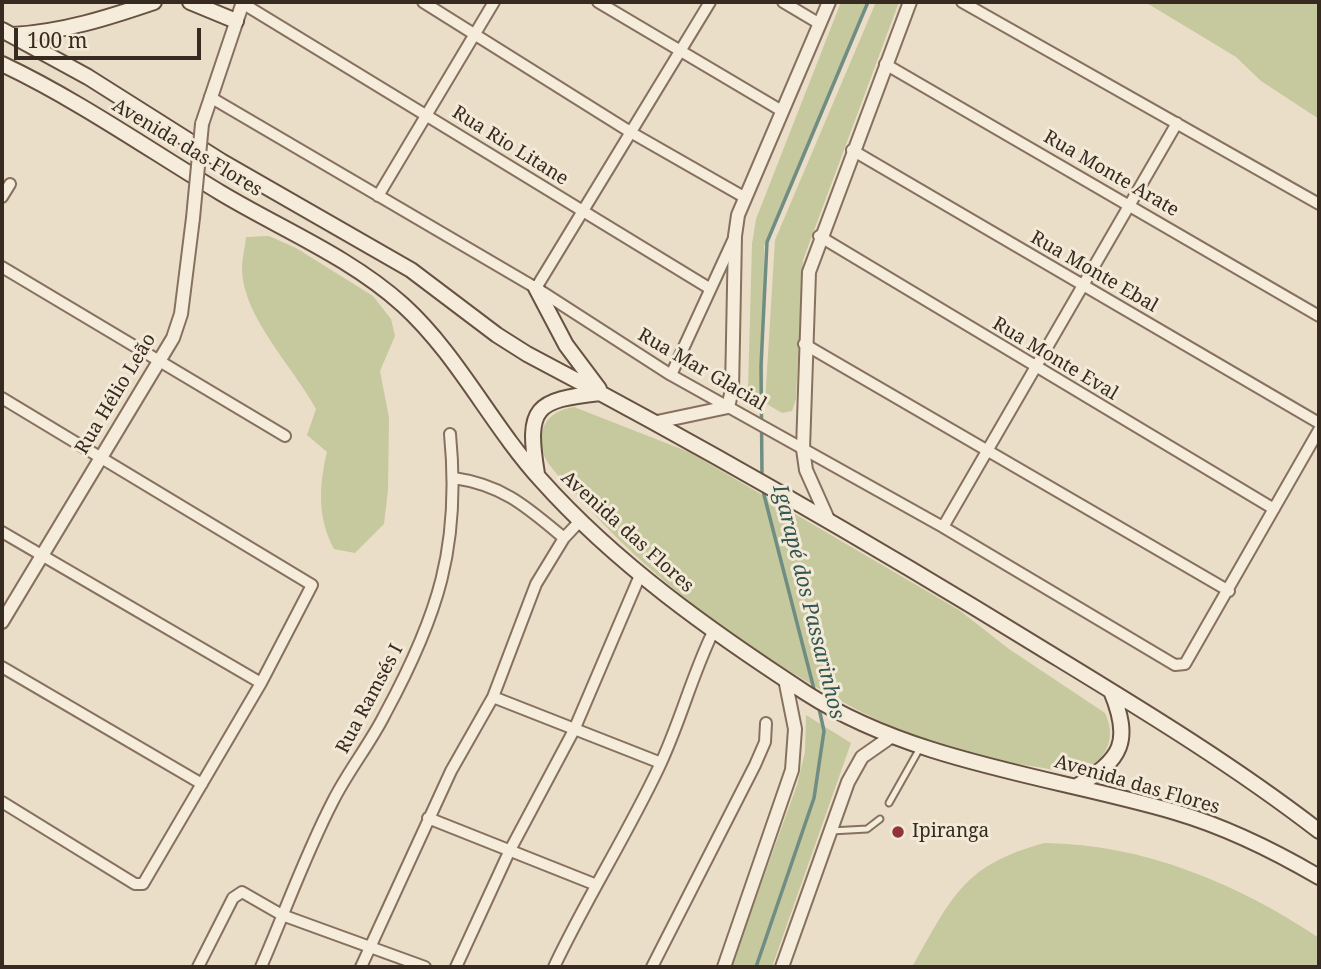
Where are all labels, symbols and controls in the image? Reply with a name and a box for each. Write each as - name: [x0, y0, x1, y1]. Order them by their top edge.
- scale bar: [18, 14, 205, 58]
- text: 100 m: [27, 26, 88, 54]
- street label: Avenida das Flores: [108, 94, 266, 202]
- street label: Rua Rio Litane: [448, 101, 572, 191]
- street label: Rua Monte Arate: [1039, 126, 1183, 222]
- street label: Rua Monte Ebal: [1026, 226, 1162, 318]
- street label: Rua Monte Eval: [988, 313, 1122, 405]
- street label: Rua Mar Glacial: [634, 324, 770, 416]
- street label: Rua Hélio Leão: [71, 329, 161, 459]
- street label: Avenida das Flores: [556, 466, 698, 598]
- water label: Igarapé dos Passarinhos: [767, 482, 849, 722]
- street label: Rua Ramsés I: [332, 640, 408, 758]
- street label: Avenida das Flores: [1052, 751, 1222, 819]
- place label: Ipiranga: [912, 821, 989, 843]
- marker: Ipiranga: [890, 824, 906, 840]

